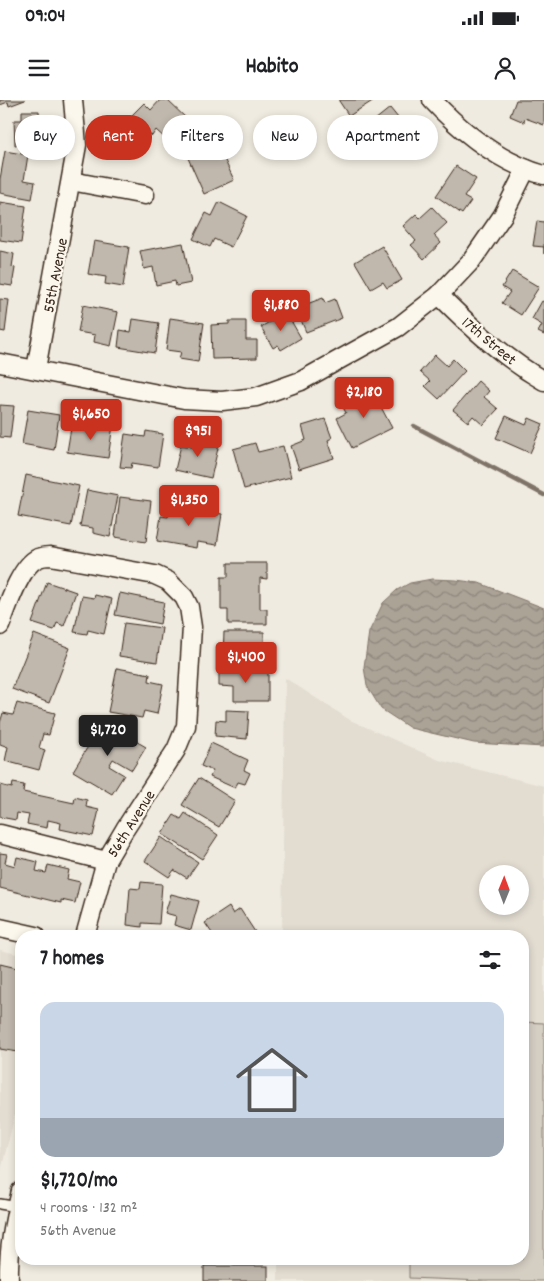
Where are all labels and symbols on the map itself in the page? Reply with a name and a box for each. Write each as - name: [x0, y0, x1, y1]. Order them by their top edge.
- street label: 55th Avenue: [38, 236, 75, 315]
- pin: $1,880: [240, 290, 322, 332]
- street label: 17th Street: [456, 312, 521, 372]
- pin: $2,180: [323, 376, 405, 419]
- pin: $1,650: [50, 398, 132, 441]
- pin: $951: [168, 416, 228, 458]
- pin: $1,350: [148, 484, 230, 527]
- pin: $1,400: [205, 642, 287, 684]
- pin: $1,720: [67, 714, 149, 757]
- street label: 56th Avenue: [102, 786, 162, 863]
- north arrow: [479, 865, 529, 915]

